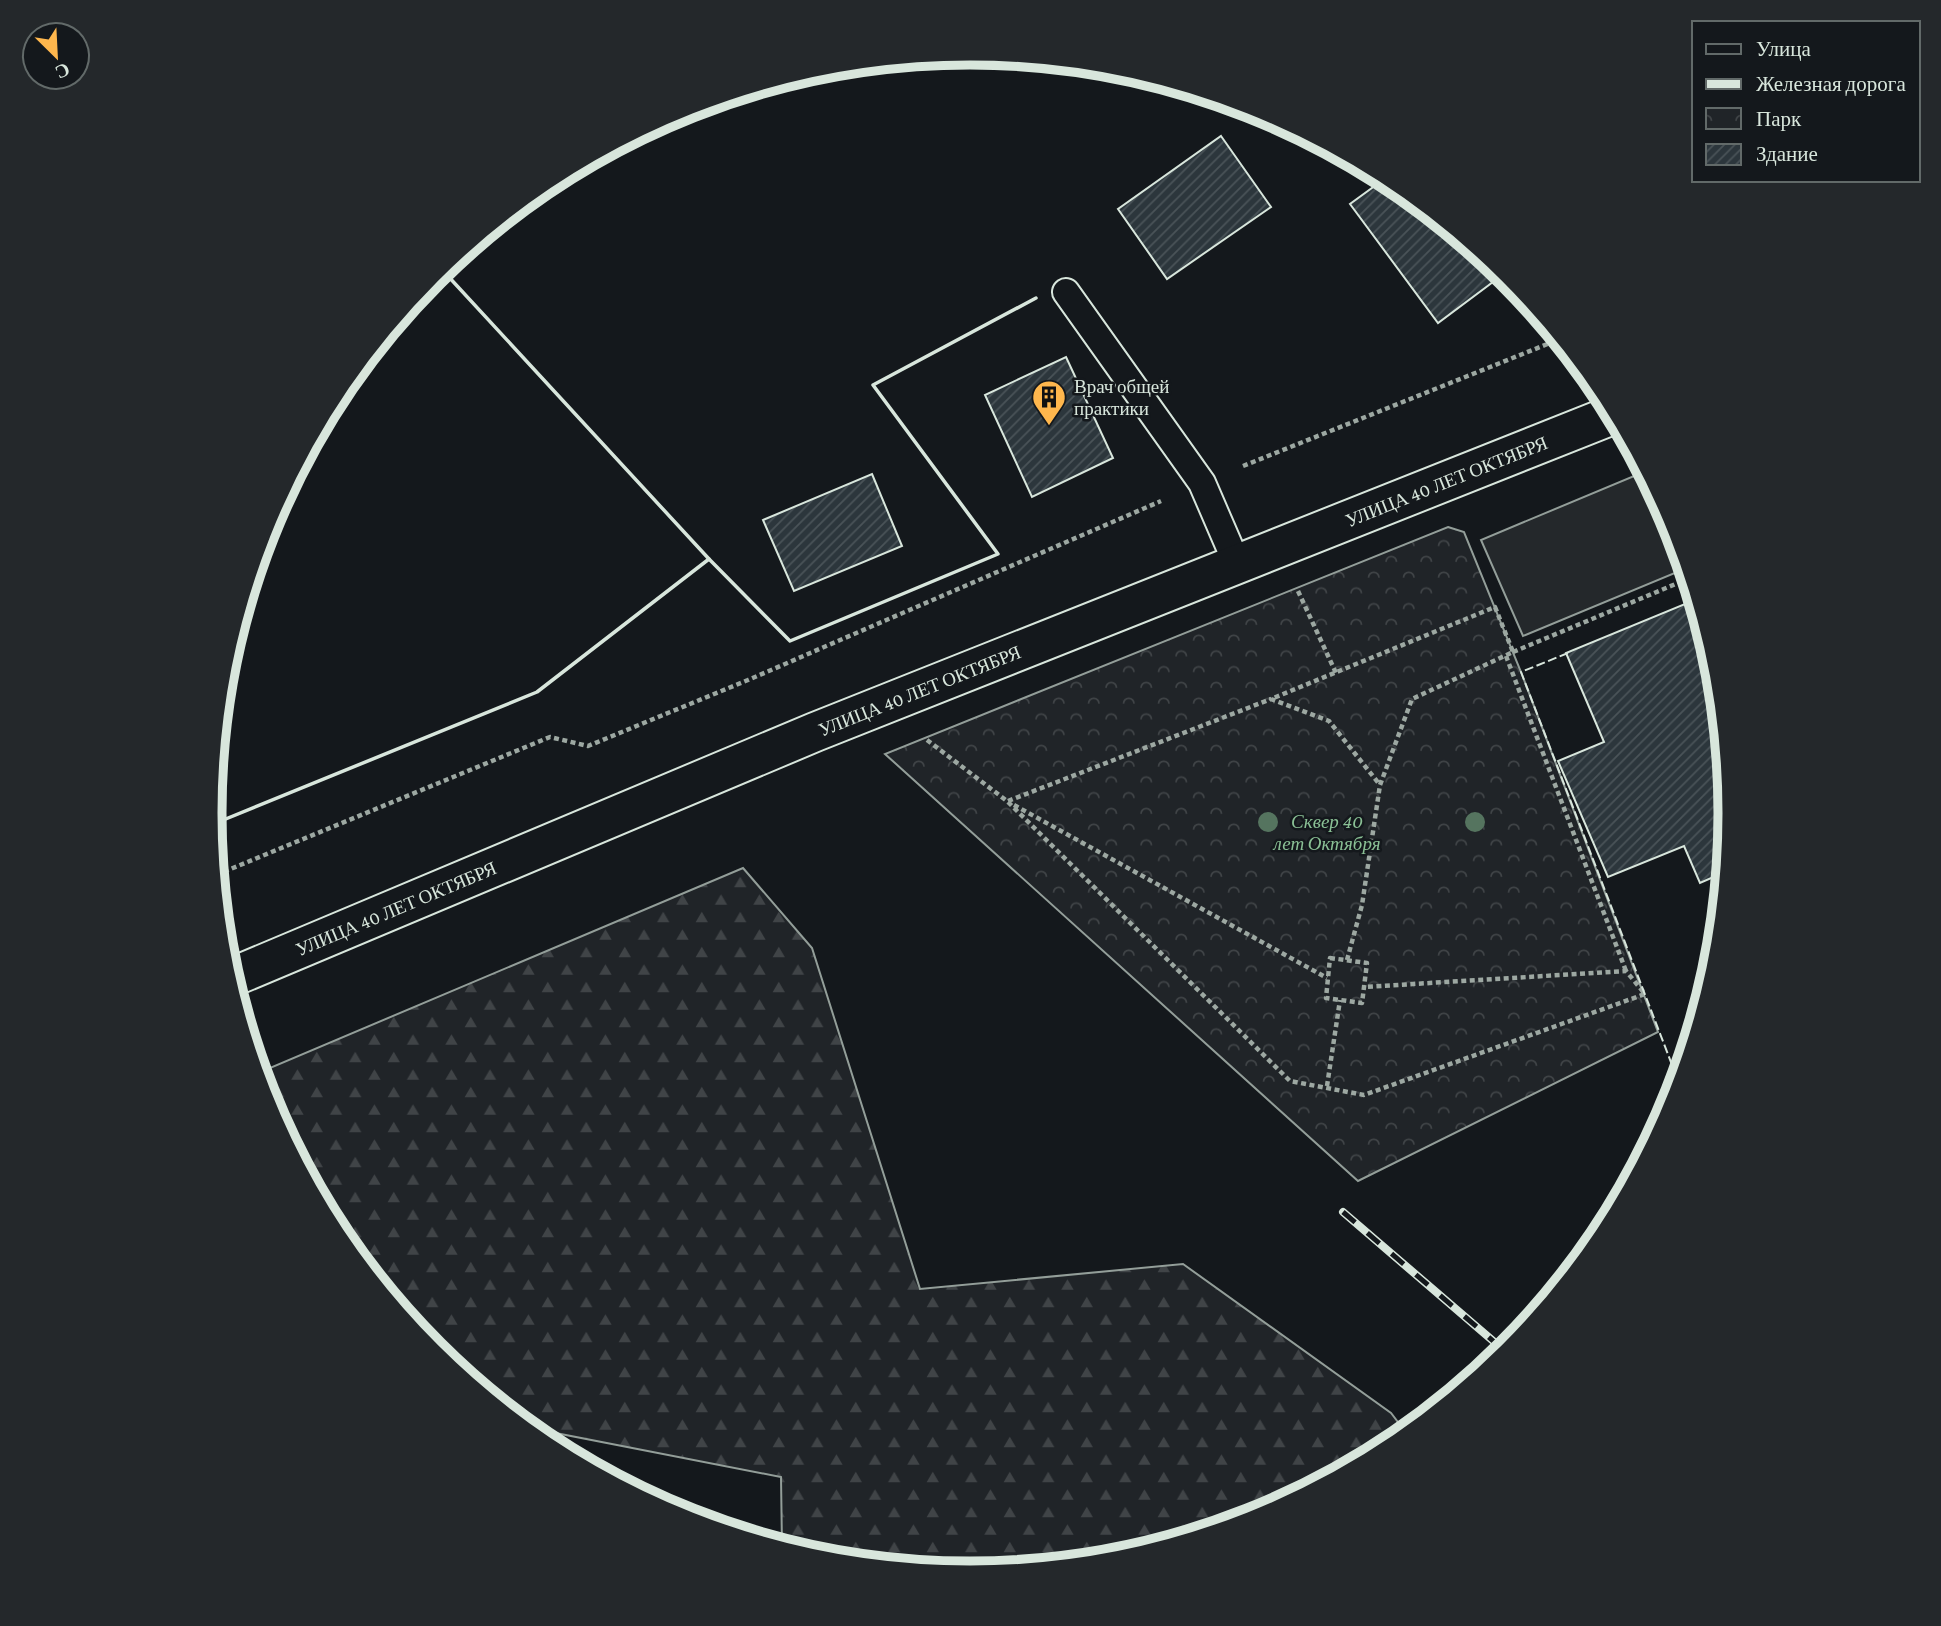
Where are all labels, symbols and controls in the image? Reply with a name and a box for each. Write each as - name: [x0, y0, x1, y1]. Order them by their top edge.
- north arrow: [21, 21, 91, 91]
- legend: [1692, 21, 1920, 182]
- text: Улица: [1756, 37, 1811, 61]
- text: С: [52, 59, 73, 83]
- text: Железная дорога: [1756, 72, 1906, 96]
- text: Парк: [1756, 107, 1802, 131]
- text: Здание: [1756, 142, 1818, 166]
- place label: Врач общей практики: [1074, 376, 1169, 419]
- building icon: Врач общей практики: [1030, 378, 1068, 427]
- street label: УЛИЦА 40 ЛЕТ ОКТЯБРЯ: [1342, 432, 1551, 531]
- street label: УЛИЦА 40 ЛЕТ ОКТЯБРЯ: [816, 641, 1024, 741]
- park label: Сквер 40 лет Октября: [1272, 811, 1381, 854]
- street label: УЛИЦА 40 ЛЕТ ОКТЯБРЯ: [293, 857, 500, 960]

